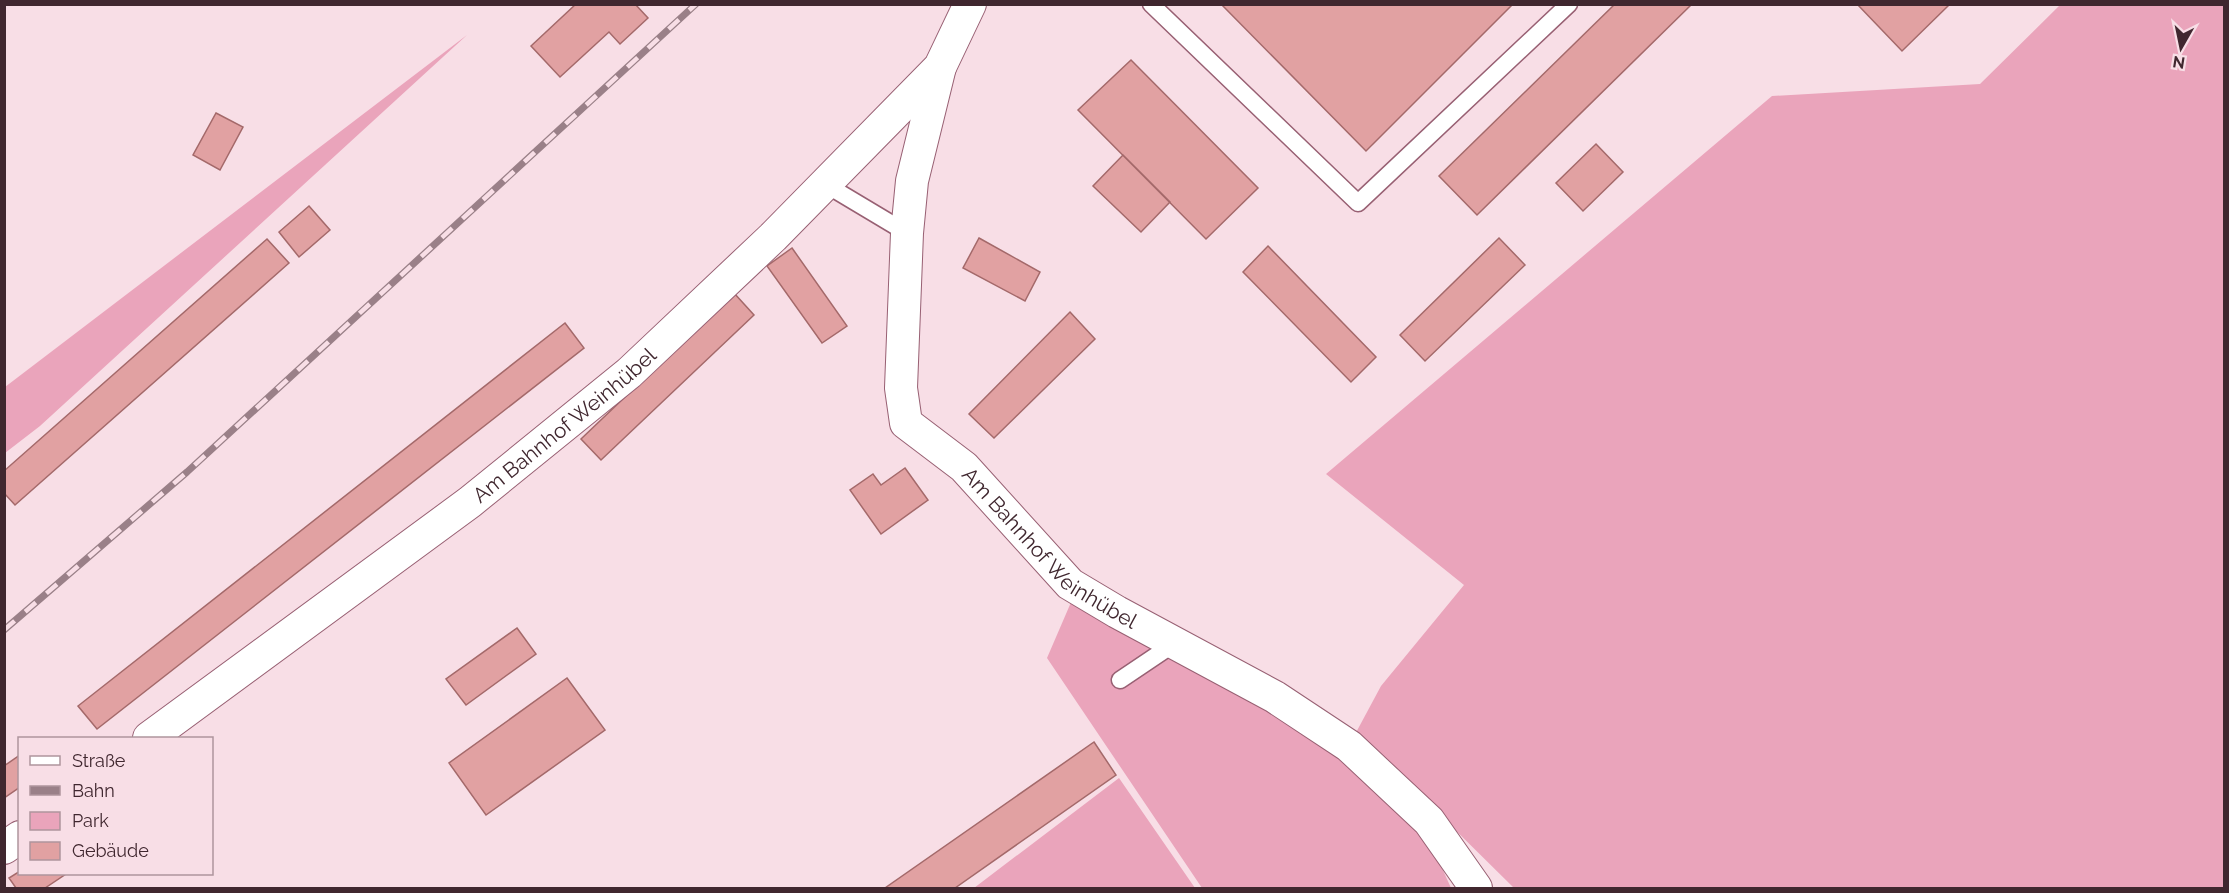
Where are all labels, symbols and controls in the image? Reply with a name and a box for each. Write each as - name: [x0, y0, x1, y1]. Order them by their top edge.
- north arrow: [2151, 18, 2211, 78]
- text: N: [2171, 52, 2186, 73]
- street label: Am Bahnhof Weinhübel: [467, 342, 661, 508]
- street label: Am Bahnhof Weinhübel: [957, 462, 1142, 633]
- legend: [18, 737, 213, 875]
- text: Straße: [72, 750, 126, 771]
- text: Bahn: [72, 780, 115, 801]
- text: Park: [72, 810, 109, 831]
- text: Gebäude: [72, 840, 149, 861]

